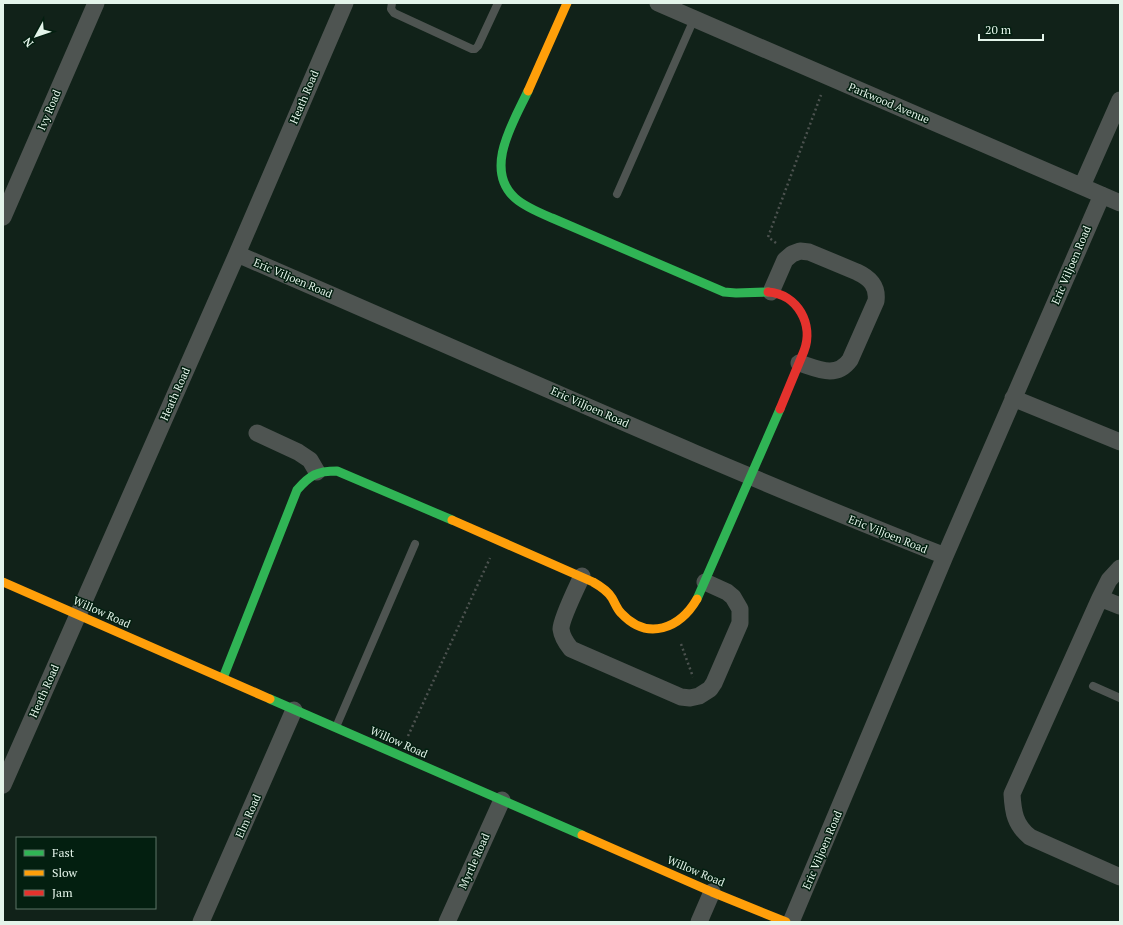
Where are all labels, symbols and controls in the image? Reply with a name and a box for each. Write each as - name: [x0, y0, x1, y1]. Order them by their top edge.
- north arrow: [16, 16, 56, 56]
- scale bar: [979, 16, 1043, 42]
- text: 20 m: [985, 22, 1012, 37]
- text: N: [20, 34, 36, 50]
- street label: Heath Road: [286, 68, 322, 126]
- street label: Parkwood Avenue: [846, 80, 932, 127]
- street label: Ivy Road: [34, 88, 64, 132]
- street label: Eric Viljoen Road: [1048, 224, 1094, 306]
- street label: Eric Viljoen Road: [252, 255, 334, 301]
- street label: Heath Road: [157, 365, 193, 423]
- street label: Eric Viljoen Road: [549, 383, 631, 431]
- street label: Eric Viljoen Road: [846, 512, 930, 556]
- street label: Willow Road: [71, 593, 133, 631]
- street label: Heath Road: [26, 662, 62, 720]
- street label: Willow Road: [368, 723, 430, 761]
- street label: Elm Road: [232, 792, 264, 840]
- street label: Eric Viljoen Road: [799, 809, 845, 891]
- street label: Myrtle Road: [456, 831, 492, 891]
- legend: [16, 837, 156, 909]
- text: Fast: [52, 845, 75, 860]
- street label: Willow Road: [665, 853, 727, 889]
- text: Slow: [52, 865, 78, 880]
- text: Jam: [52, 885, 73, 900]

